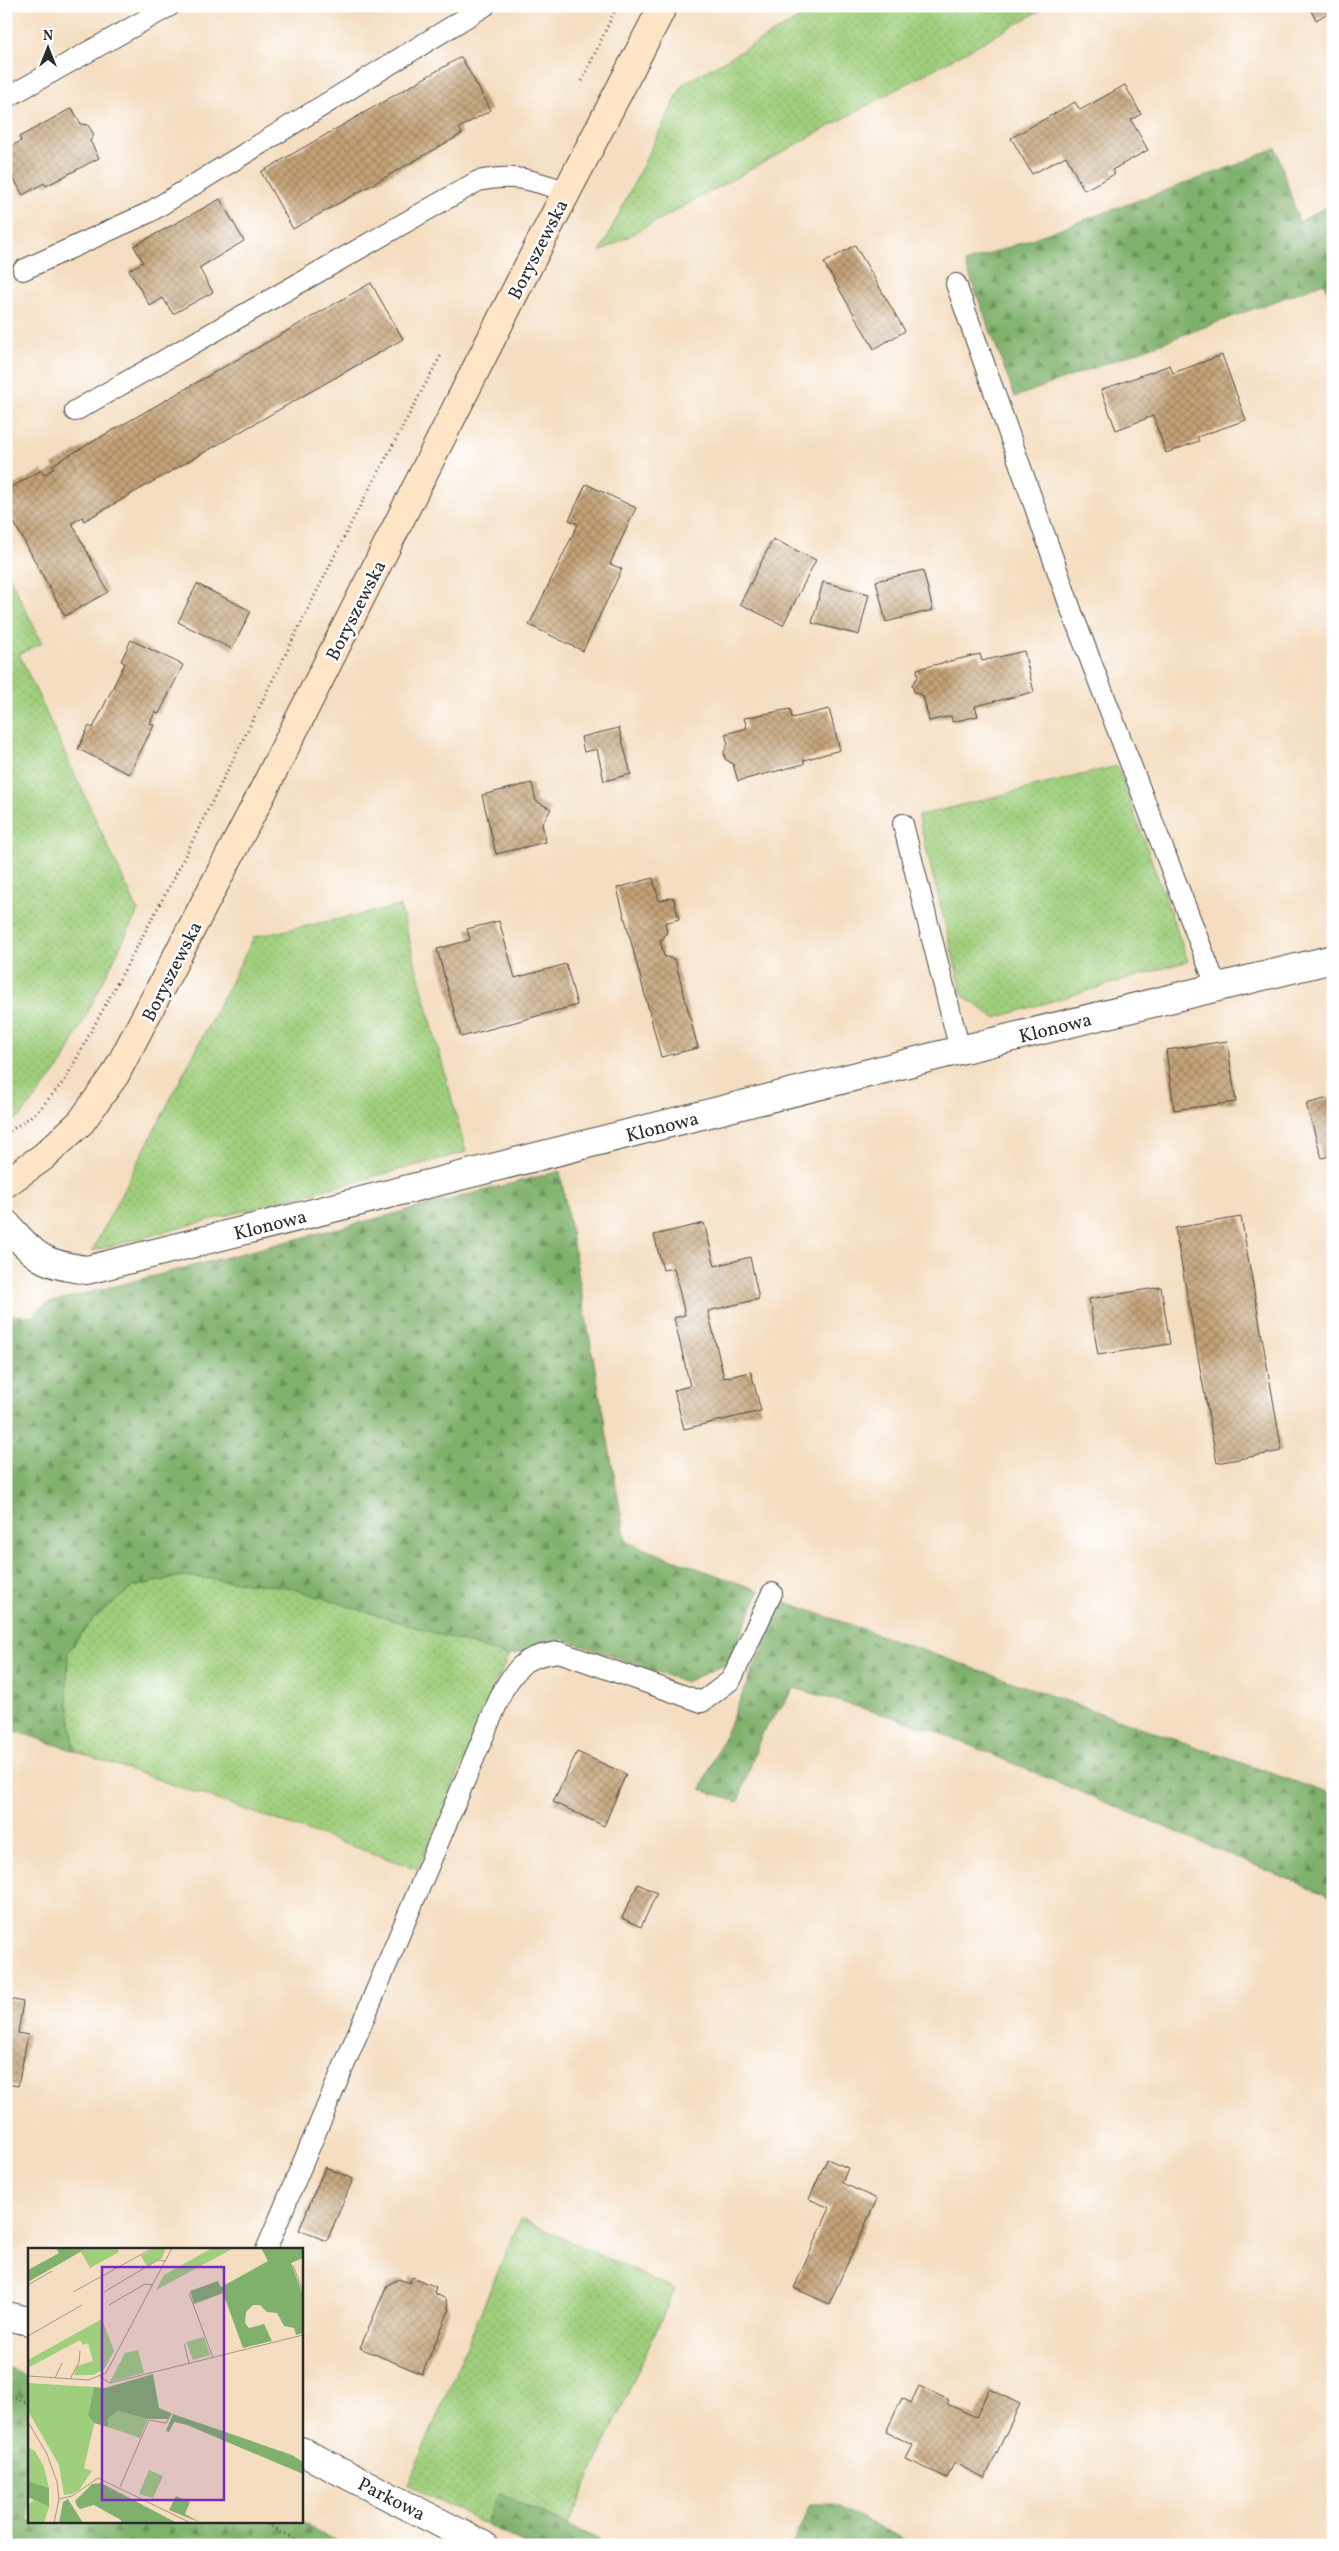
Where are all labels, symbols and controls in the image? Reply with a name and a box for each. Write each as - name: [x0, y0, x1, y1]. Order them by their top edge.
- north arrow: [22, 22, 72, 72]
- text: N: [43, 27, 53, 46]
- street label: Boryszewska: [502, 195, 575, 305]
- street label: Boryszewska: [320, 556, 393, 666]
- street label: Boryszewska: [136, 917, 209, 1027]
- street label: Klonowa: [1016, 1007, 1095, 1051]
- street label: Klonowa: [623, 1106, 702, 1150]
- street label: Klonowa: [231, 1204, 310, 1248]
- inset map: [28, 2248, 302, 2524]
- street label: Parkowa: [353, 2472, 429, 2528]

